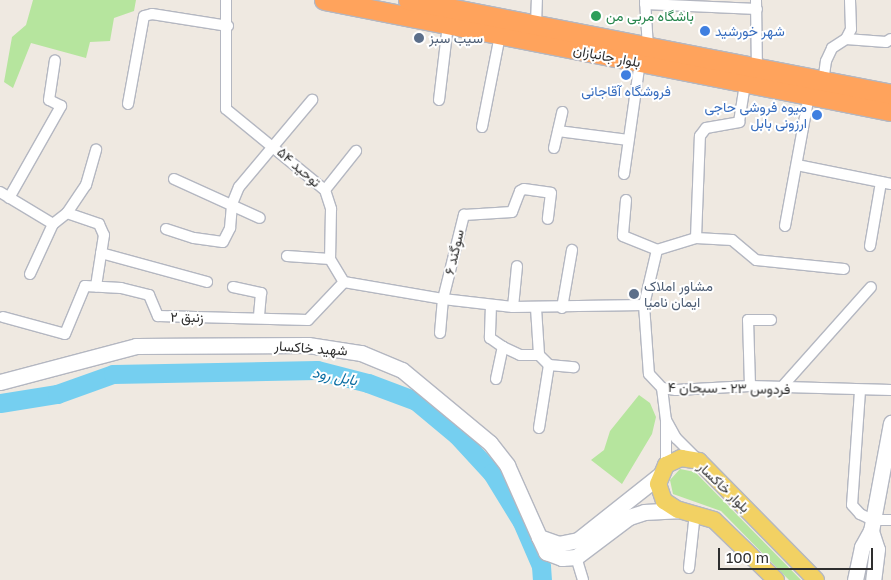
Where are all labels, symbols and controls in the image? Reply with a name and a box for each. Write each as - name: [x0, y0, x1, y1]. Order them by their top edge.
- place label: باشگاه مربی من: [606, 8, 694, 24]
- marker: باشگاه مربی من: [590, 10, 602, 22]
- place label: شهر خورشید: [715, 23, 785, 39]
- marker: شهر خورشید: [699, 25, 711, 37]
- place label: سیب سبز: [429, 30, 483, 46]
- marker: سیب سبز: [413, 32, 425, 44]
- street label: بلوار جانبازان: [572, 41, 642, 71]
- marker: فروشگاه آقاجانی: [620, 69, 632, 81]
- place label: فروشگاه آقاجانی: [581, 83, 671, 99]
- place label: میوه فروشی حاجی ارزونی بابل: [704, 99, 807, 132]
- marker: میوه فروشی حاجی ارزونی بابل: [811, 109, 823, 121]
- street label: توحید ۵۴: [274, 144, 324, 190]
- street label: سوگند ۶: [441, 228, 467, 276]
- place label: مشاور املاک ایمان نامیا: [644, 278, 713, 310]
- marker: مشاور املاک ایمان نامیا: [628, 288, 640, 300]
- street label: زنبق ۲: [170, 308, 204, 326]
- street label: شهید خاکسار: [274, 337, 348, 359]
- water label: بابل رود: [311, 363, 359, 389]
- street label: فردوس ۲۳ - سبحان ۴: [668, 379, 790, 397]
- street label: بلوار خاکسار: [694, 458, 754, 516]
- scale bar: [721, 538, 876, 570]
- text: 100 m: [726, 548, 769, 566]

